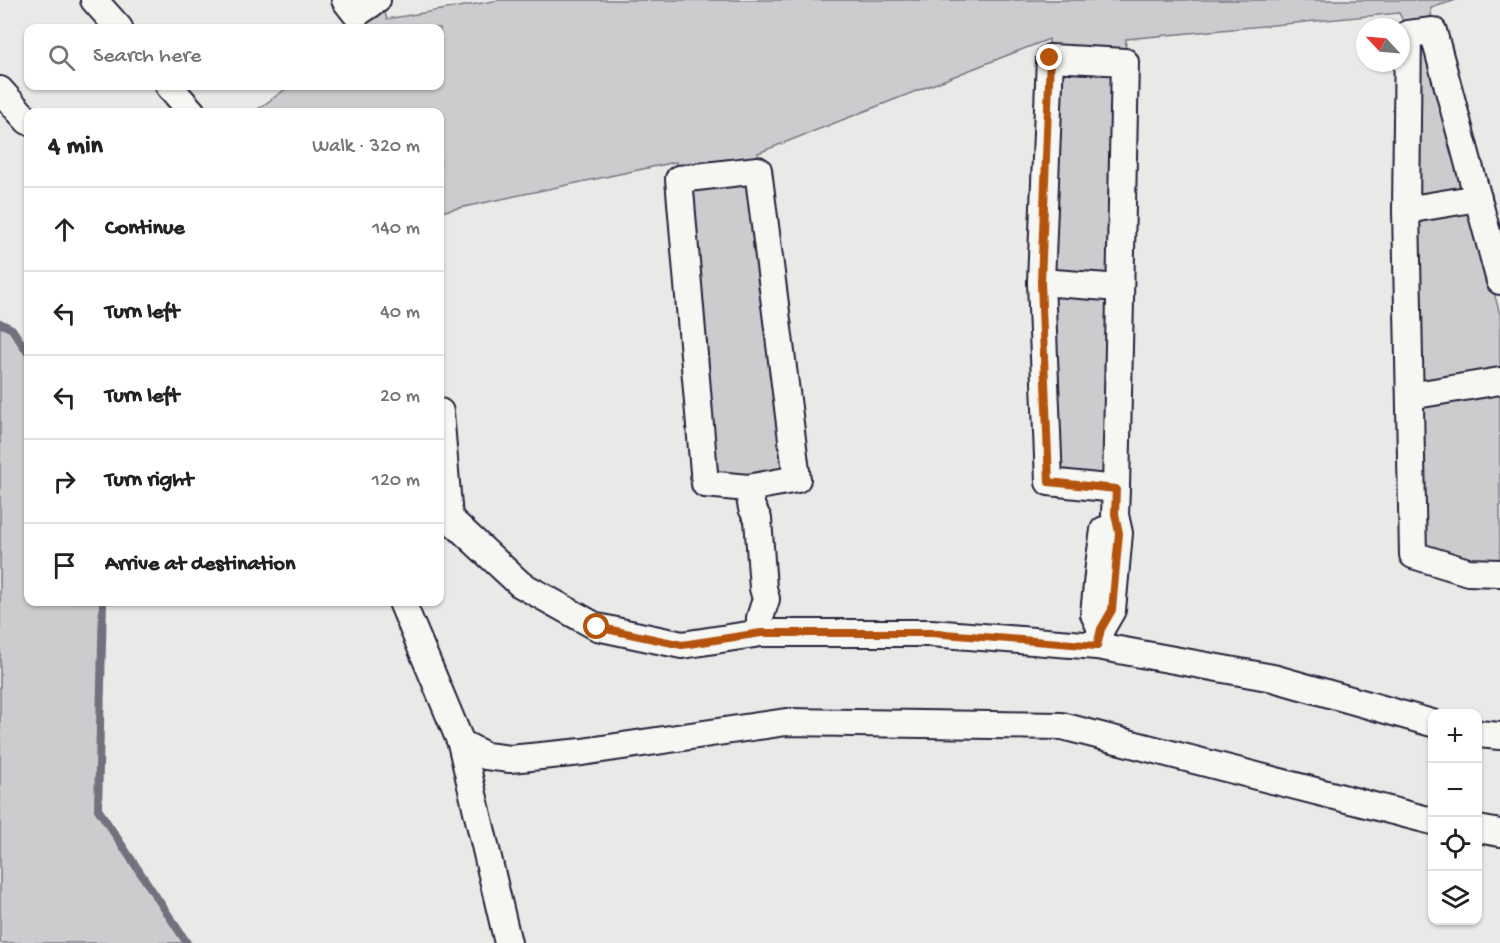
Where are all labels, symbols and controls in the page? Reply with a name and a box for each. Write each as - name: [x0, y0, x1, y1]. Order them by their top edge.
- north arrow: [1356, 18, 1410, 72]
- search box: [24, 24, 444, 90]
- icon: search: [45, 41, 78, 74]
- text: Search here: [93, 44, 201, 70]
- route end: [1036, 44, 1062, 70]
- text: 4 min: [48, 132, 103, 163]
- text: Walk · 320 m: [312, 136, 420, 159]
- icon: ahead: [48, 213, 81, 246]
- text: Continue: [105, 216, 185, 242]
- text: 140 m: [372, 218, 420, 241]
- icon: left: [48, 297, 81, 330]
- text: Turn left: [105, 300, 179, 326]
- text: 40 m: [380, 302, 420, 325]
- icon: left: [48, 381, 81, 414]
- text: Turn left: [105, 384, 179, 410]
- text: 20 m: [380, 386, 420, 409]
- icon: right: [48, 465, 81, 498]
- text: Turn right: [105, 468, 193, 494]
- text: 120 m: [372, 470, 420, 493]
- icon: arrive: [48, 549, 81, 582]
- text: Arrive at destination: [105, 552, 295, 578]
- route start: [583, 613, 609, 639]
- map controls: [1428, 709, 1482, 925]
- button: +: [1428, 709, 1482, 763]
- button: −: [1428, 763, 1482, 817]
- button: locate: [1428, 817, 1482, 871]
- button: layers: [1428, 871, 1482, 925]

